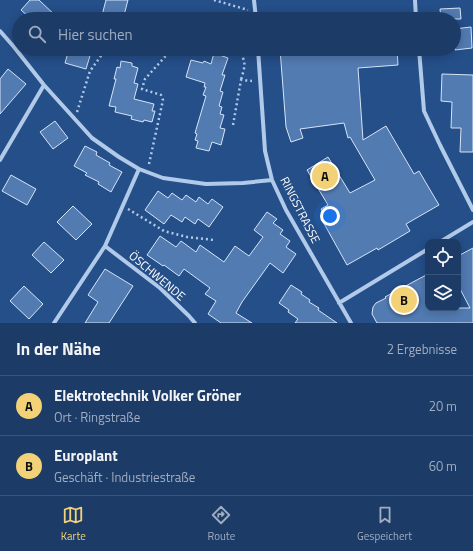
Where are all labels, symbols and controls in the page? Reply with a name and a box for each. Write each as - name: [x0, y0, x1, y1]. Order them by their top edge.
- search box: [12, 12, 461, 56]
- icon: search: [26, 23, 48, 45]
- text: Hier suchen: [58, 23, 133, 46]
- pin: A: [312, 161, 338, 191]
- street label: RINGSTRASSE: [275, 173, 326, 247]
- your location: [320, 206, 340, 226]
- map controls: [425, 239, 461, 311]
- button: locate: [425, 239, 461, 275]
- street label: ÖSCHWENDE: [125, 246, 190, 305]
- button: layers: [425, 275, 461, 311]
- pin: B: [391, 285, 417, 315]
- text: In der Nähe: [16, 336, 101, 362]
- text: 2 Ergebnisse: [387, 339, 457, 359]
- text: Elektrotechnik Volker Gröner: [54, 384, 241, 407]
- text: A: [25, 396, 33, 416]
- text: 20 m: [429, 396, 457, 416]
- text: Ort · Ringstraße: [54, 407, 140, 427]
- text: Europlant: [54, 444, 118, 467]
- text: B: [25, 456, 33, 476]
- text: 60 m: [429, 456, 457, 476]
- text: Geschäft · Industriestraße: [54, 467, 195, 487]
- tab: Karte: [61, 504, 86, 544]
- tab: Route: [208, 504, 235, 544]
- tab: Gespeichert: [357, 504, 412, 544]

